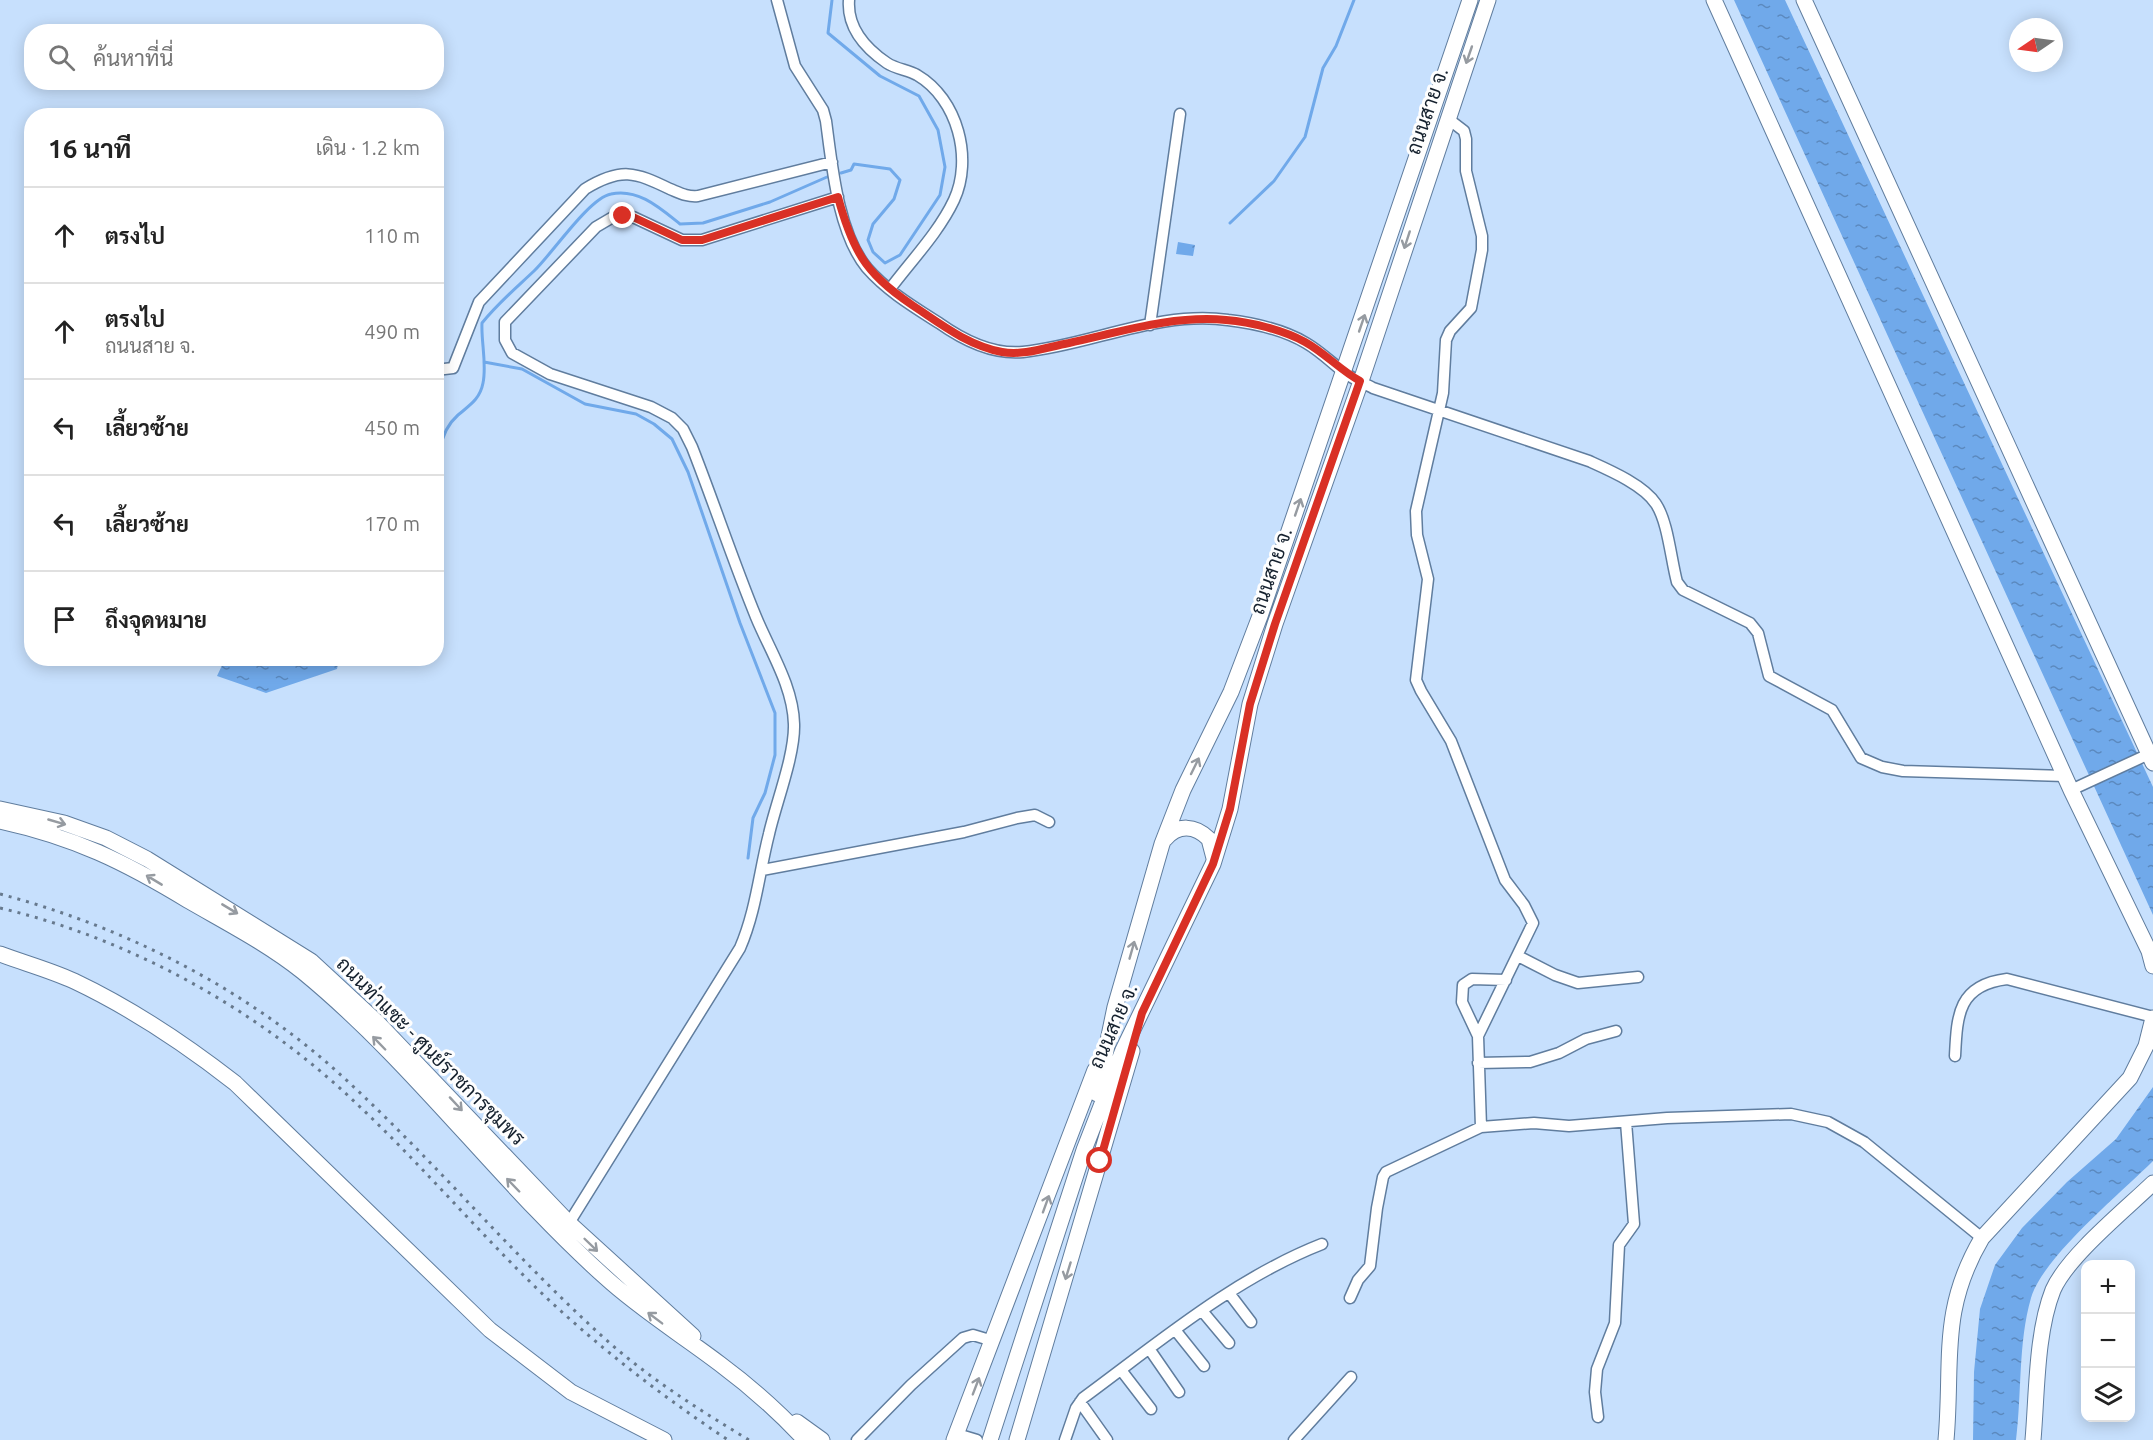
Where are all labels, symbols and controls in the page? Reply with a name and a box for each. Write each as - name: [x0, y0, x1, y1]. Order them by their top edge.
- north arrow: [2009, 18, 2063, 72]
- search box: [24, 24, 444, 90]
- icon: search: [45, 41, 78, 74]
- text: ค้นหาที่นี่: [93, 45, 173, 70]
- one-way arrow: [1462, 45, 1473, 64]
- street label: ถนนสาย จ.: [1401, 64, 1452, 157]
- text: 16 นาที: [48, 134, 131, 163]
- text: เดิน · 1.2 km: [316, 136, 420, 159]
- route end: [609, 202, 635, 228]
- icon: ahead: [48, 219, 81, 252]
- text: ตรงไป: [105, 223, 165, 248]
- text: 110 m: [364, 224, 420, 247]
- one-way arrow: [1400, 230, 1411, 249]
- text: ตรงไป: [105, 306, 165, 331]
- one-way arrow: [1357, 314, 1368, 333]
- icon: ahead: [48, 315, 81, 348]
- text: 490 m: [364, 320, 420, 343]
- text: ถนนสาย จ.: [105, 334, 195, 357]
- icon: left: [48, 411, 81, 444]
- text: เลี้ยวซ้าย: [105, 415, 189, 440]
- text: 450 m: [364, 416, 420, 439]
- one-way arrow: [1294, 498, 1305, 517]
- icon: left: [48, 507, 81, 540]
- text: เลี้ยวซ้าย: [105, 511, 189, 536]
- text: 170 m: [364, 512, 420, 535]
- street label: ถนนสาย จ.: [1245, 524, 1296, 617]
- icon: arrive: [48, 603, 81, 636]
- text: ถึงจุดหมาย: [105, 607, 207, 632]
- one-way arrow: [1189, 758, 1201, 775]
- one-way arrow: [47, 817, 66, 828]
- one-way arrow: [146, 873, 163, 885]
- one-way arrow: [221, 903, 238, 915]
- one-way arrow: [1127, 941, 1138, 960]
- street label: ถนนท่าแซะ - ศูนย์ราชการชุมพร: [330, 950, 532, 1152]
- street label: ถนนสาย จ.: [1084, 980, 1141, 1072]
- one-way arrow: [371, 1036, 386, 1051]
- one-way arrow: [449, 1096, 463, 1111]
- route start: [1086, 1147, 1112, 1173]
- one-way arrow: [506, 1177, 520, 1192]
- one-way arrow: [1041, 1195, 1052, 1213]
- one-way arrow: [584, 1238, 599, 1252]
- map controls: [2081, 1260, 2135, 1422]
- button: +: [2081, 1260, 2135, 1314]
- one-way arrow: [1062, 1261, 1073, 1280]
- one-way arrow: [647, 1312, 663, 1325]
- button: −: [2081, 1314, 2135, 1368]
- button: layers: [2081, 1368, 2135, 1422]
- one-way arrow: [971, 1377, 982, 1395]

